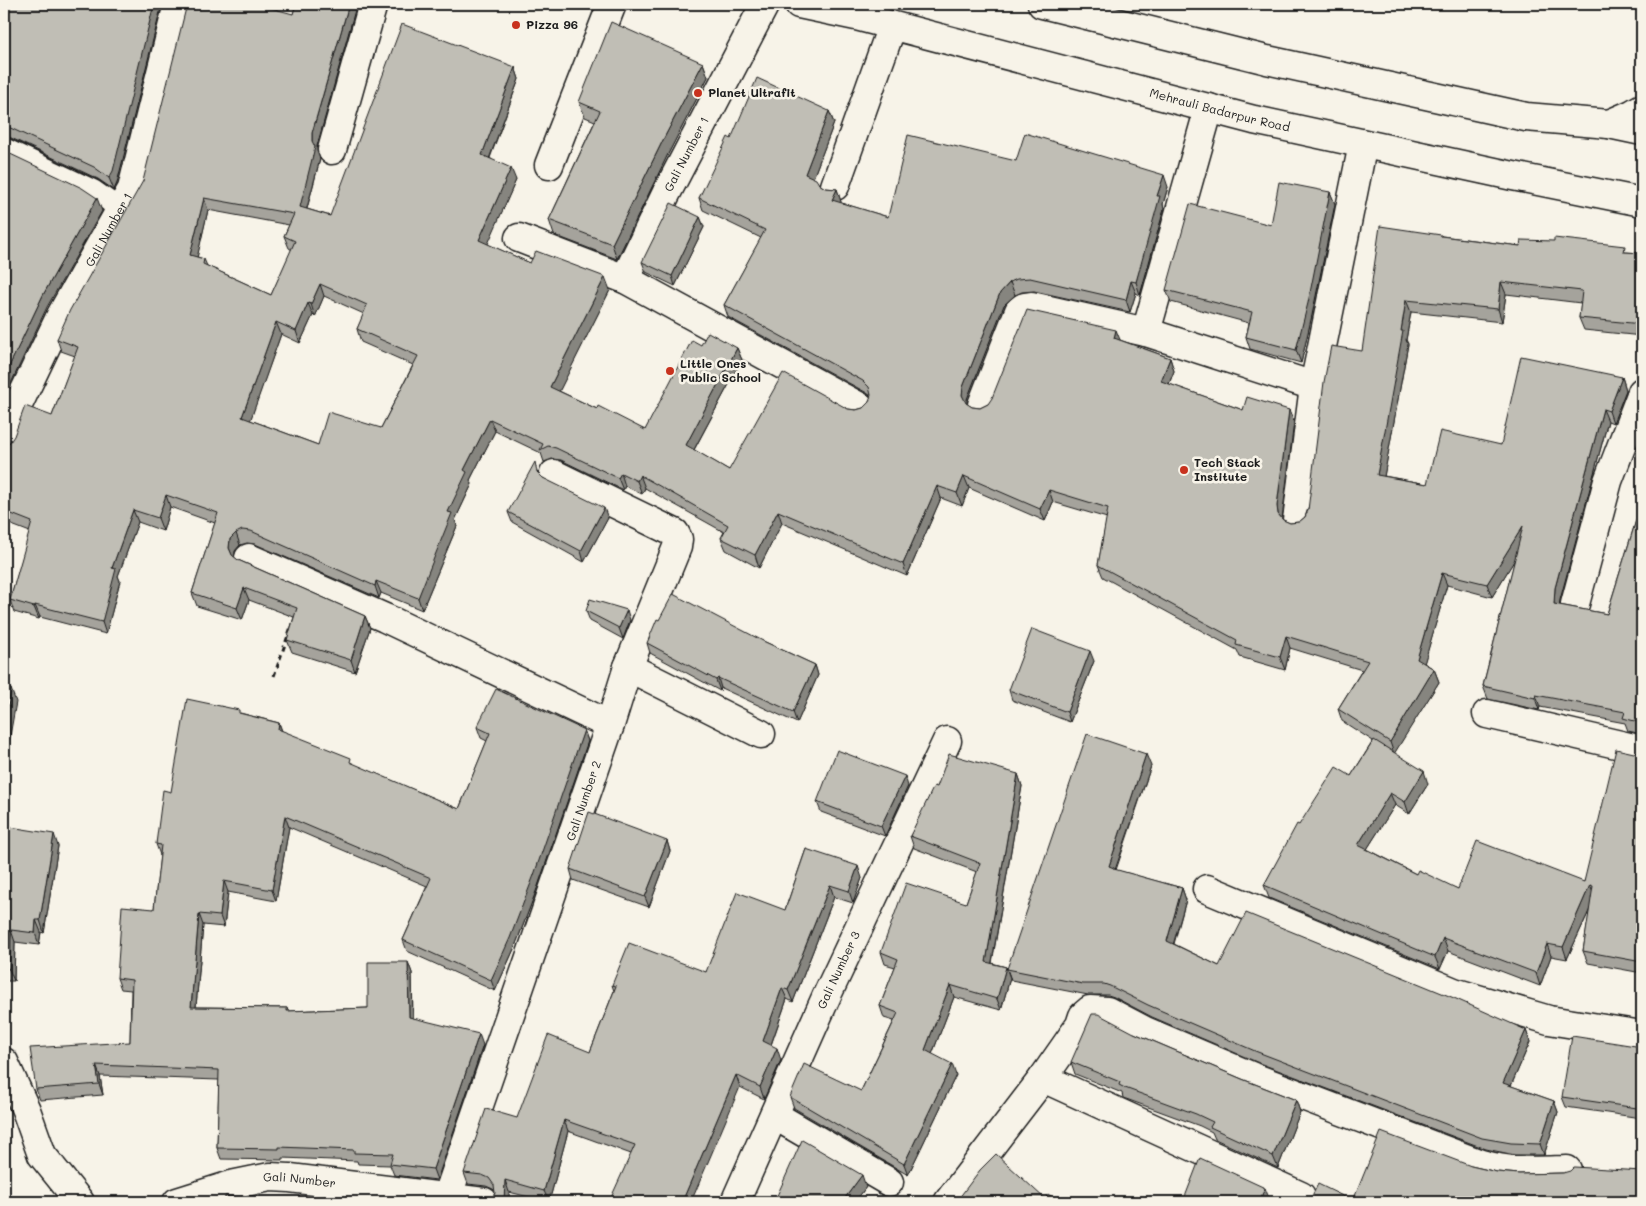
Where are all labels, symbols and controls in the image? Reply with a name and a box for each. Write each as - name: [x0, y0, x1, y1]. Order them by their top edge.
- place label: Pizza 96: [526, 16, 578, 32]
- marker: Pizza 96: [510, 19, 522, 31]
- place label: Planet Ultrafit: [708, 84, 796, 100]
- street label: Mehrauli Badarpur Road: [1148, 84, 1292, 135]
- marker: Planet Ultrafit: [692, 87, 704, 99]
- street label: Gali Number 1: [660, 114, 712, 194]
- street label: Gali Number 1: [81, 190, 135, 269]
- place label: Little Ones Public School: [680, 355, 761, 385]
- marker: Little Ones Public School: [664, 365, 676, 377]
- place label: Tech Stack Institute: [1194, 454, 1261, 484]
- marker: Tech Stack Institute: [1178, 464, 1190, 476]
- street label: Gali Number 2: [562, 758, 604, 843]
- street label: Gali Number 3: [813, 928, 863, 1011]
- street label: Gali Number: [261, 1168, 337, 1191]

